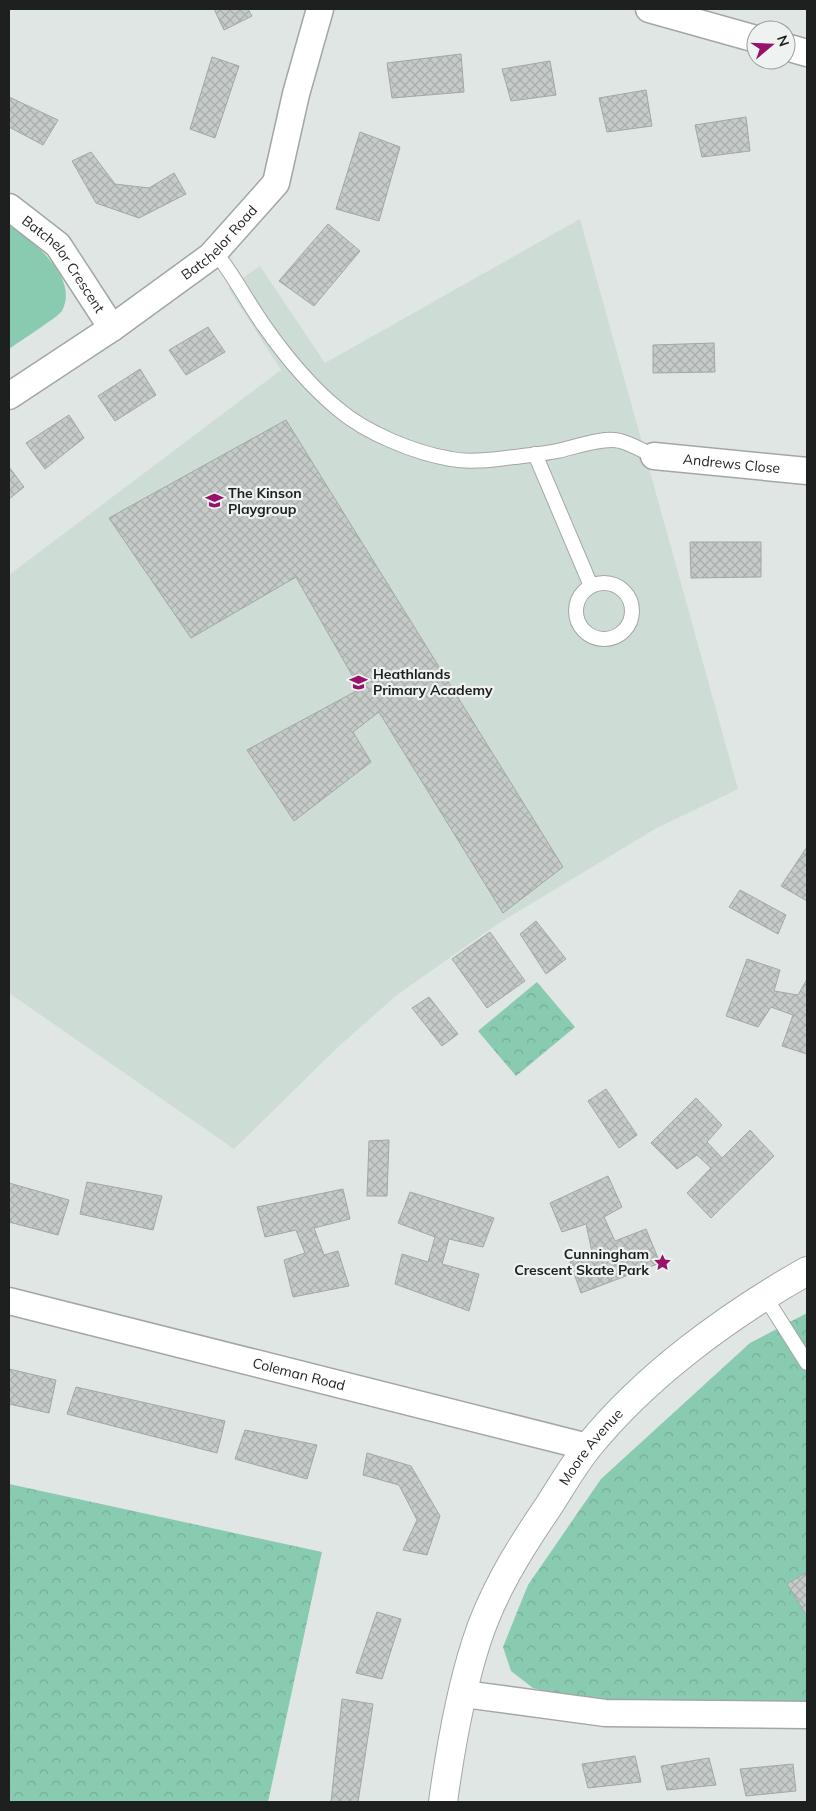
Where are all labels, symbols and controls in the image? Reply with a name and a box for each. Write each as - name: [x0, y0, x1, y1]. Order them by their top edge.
- north arrow: [746, 20, 796, 70]
- text: N: [773, 33, 794, 49]
- street label: Batchelor Road: [178, 201, 261, 284]
- street label: Batchelor Crescent: [18, 211, 109, 316]
- street label: Andrews Close: [682, 450, 781, 477]
- place label: The Kinson Playgroup: [228, 484, 302, 518]
- school or university icon: The Kinson Playgroup: [204, 491, 224, 511]
- place label: Heathlands Primary Academy: [373, 665, 493, 699]
- school or university icon: Heathlands Primary Academy: [349, 672, 369, 692]
- place label: Cunningham Crescent Skate Park: [514, 1245, 649, 1279]
- place icon: Cunningham Crescent Skate Park: [653, 1252, 673, 1272]
- street label: Coleman Road: [251, 1354, 347, 1394]
- street label: Moore Avenue: [555, 1405, 627, 1489]

